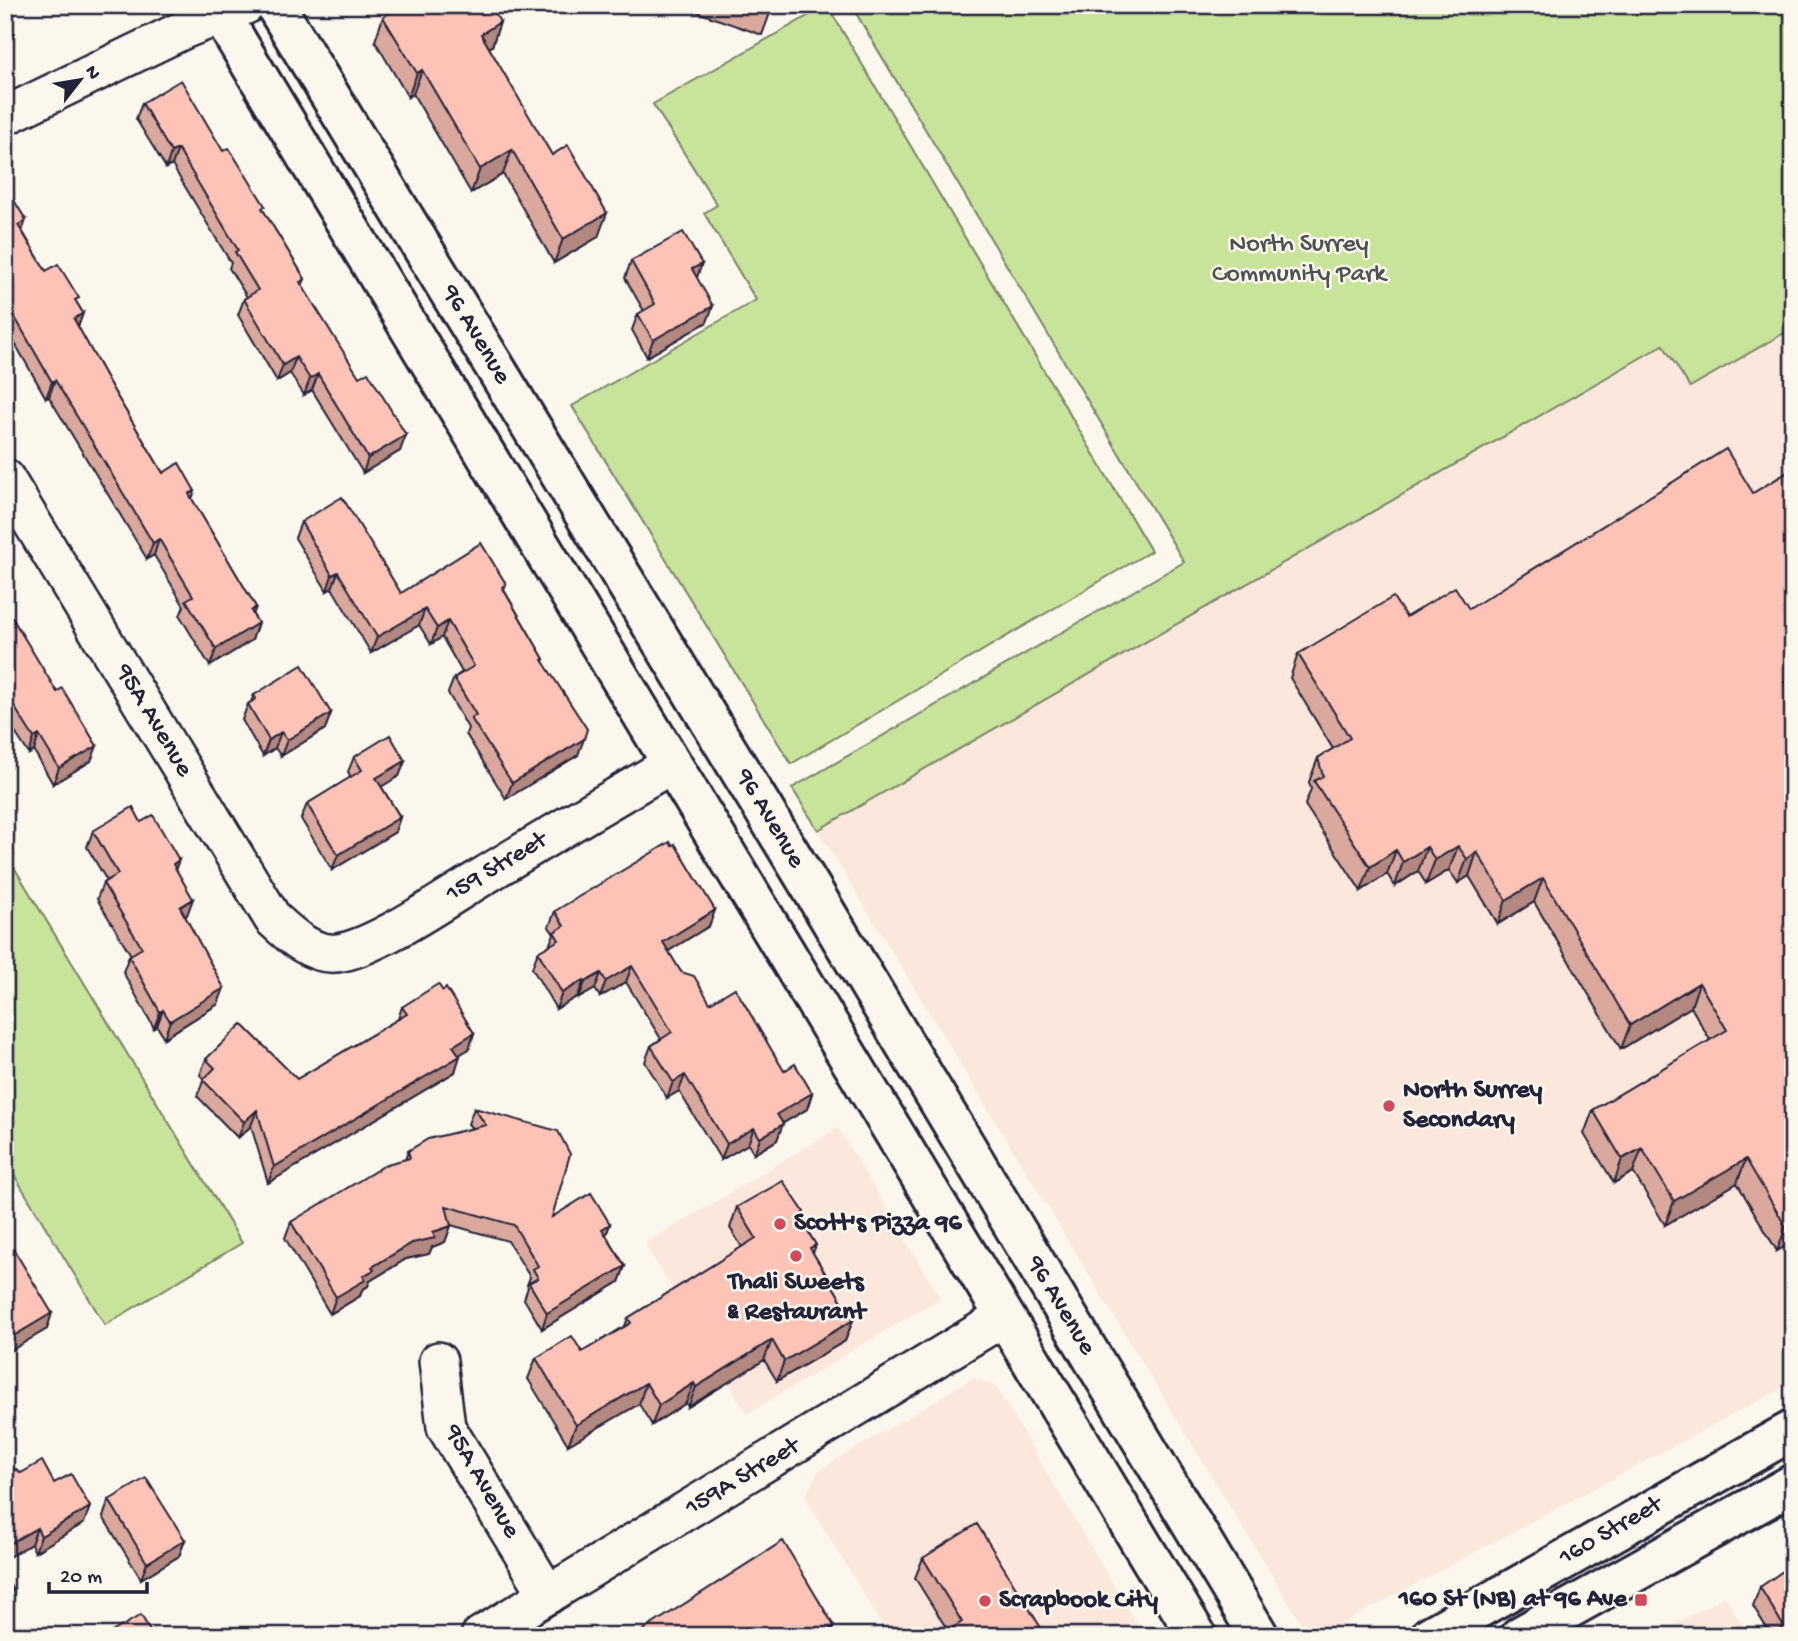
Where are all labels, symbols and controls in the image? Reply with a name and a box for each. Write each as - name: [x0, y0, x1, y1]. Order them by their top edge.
- north arrow: [46, 46, 116, 116]
- text: N: [79, 62, 105, 84]
- park label: North Surrey Community Park: [1212, 230, 1388, 291]
- street label: 96 Avenue: [433, 279, 517, 391]
- street label: 95A Avenue: [107, 658, 199, 784]
- street label: 96 Avenue: [727, 763, 811, 875]
- street label: 159 Street: [440, 824, 555, 911]
- place label: North Surrey Secondary: [1403, 1076, 1542, 1137]
- marker: North Surrey Secondary: [1381, 1098, 1397, 1114]
- place label: Scott's Pizza 96: [794, 1209, 962, 1240]
- marker: Scott's Pizza 96: [772, 1216, 788, 1232]
- marker: Thali Sweets & Restaurant: [788, 1248, 804, 1264]
- street label: 96 Avenue: [1018, 1250, 1102, 1362]
- place label: Thali Sweets & Restaurant: [726, 1268, 868, 1329]
- street label: 95A Avenue: [435, 1419, 526, 1545]
- street label: 159A Street: [679, 1431, 808, 1525]
- street label: 160 Street: [1553, 1489, 1670, 1574]
- scale bar: [49, 1550, 147, 1594]
- text: 20 m: [60, 1566, 102, 1591]
- place label: 160 St (NB) at 96 Ave: [1398, 1585, 1629, 1616]
- place label: Scrapbook City: [999, 1586, 1158, 1617]
- marker: 160 St (NB) at 96 Ave: [1633, 1592, 1649, 1608]
- marker: Scrapbook City: [977, 1593, 993, 1609]

